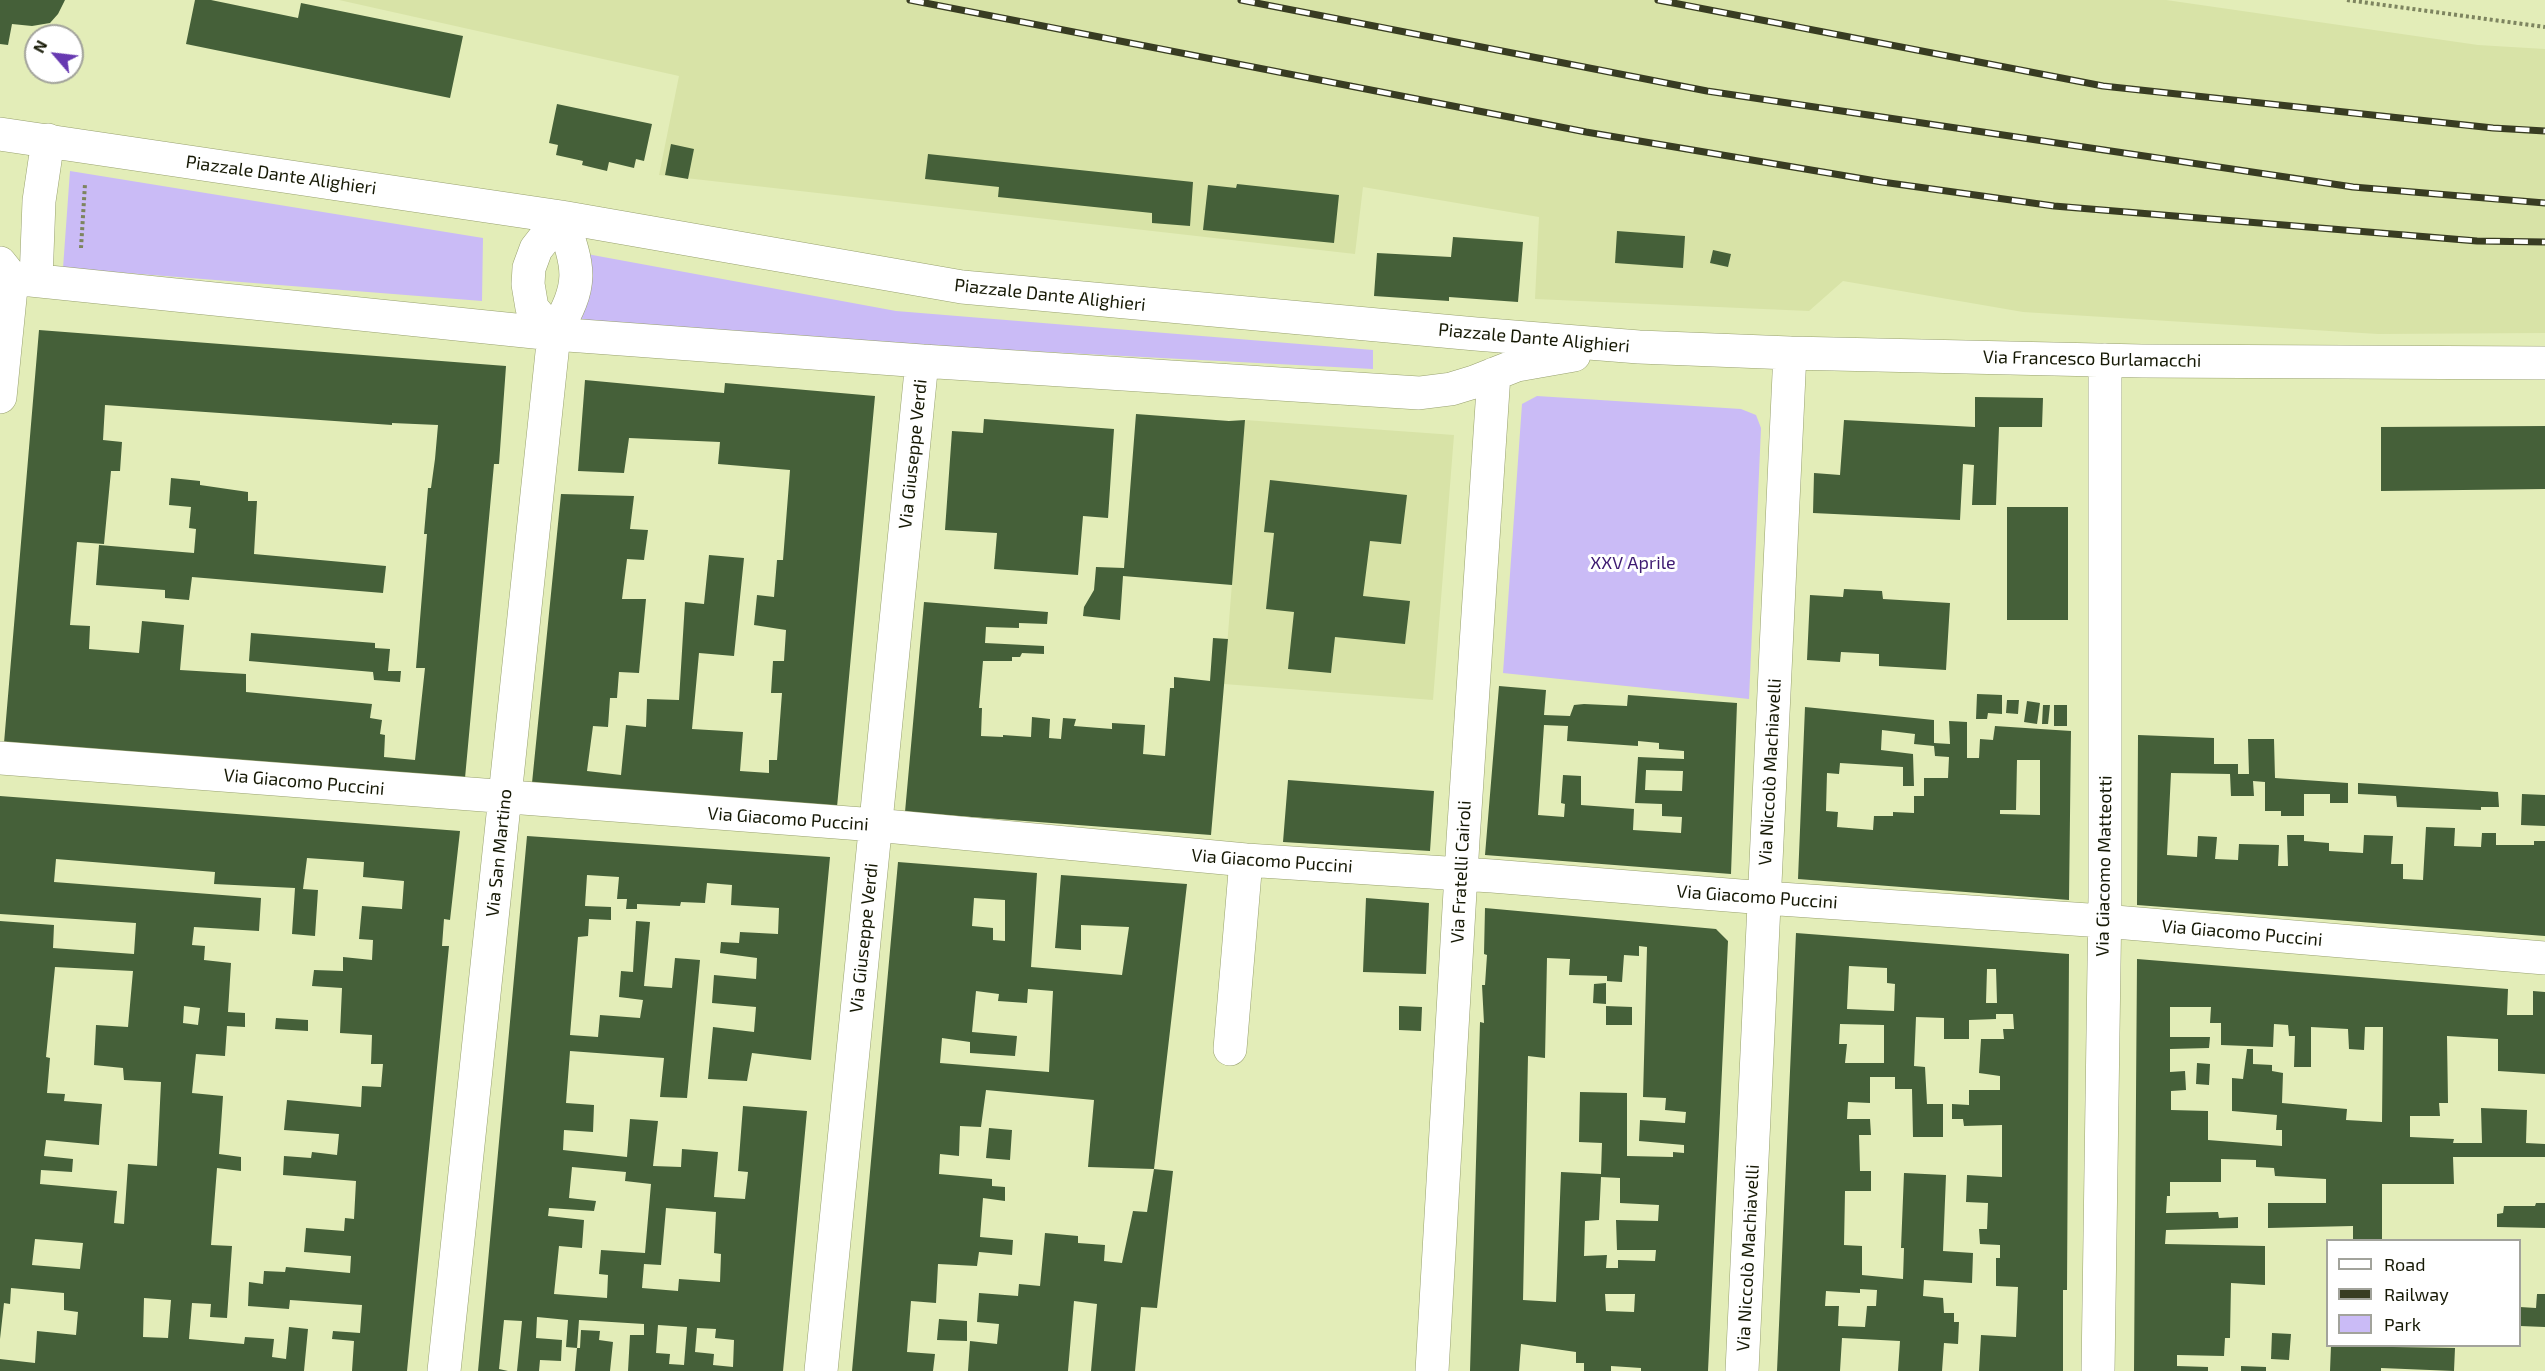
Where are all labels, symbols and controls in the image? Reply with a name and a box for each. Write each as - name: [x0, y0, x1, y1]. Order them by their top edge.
- north arrow: [24, 24, 84, 84]
- text: N: [28, 37, 51, 56]
- street label: Piazzale Dante Alighieri: [184, 151, 378, 199]
- street label: Piazzale Dante Alighieri: [953, 274, 1147, 316]
- street label: Piazzale Dante Alighieri: [1437, 319, 1631, 357]
- street label: Via Francesco Burlamacchi: [1983, 346, 2201, 372]
- street label: Via Giuseppe Verdi: [894, 378, 932, 530]
- park label: XXV Aprile: [1590, 552, 1676, 574]
- street label: Via Niccolò Machiavelli: [1754, 678, 1786, 866]
- street label: Via Giacomo Puccini: [223, 764, 385, 800]
- street label: Via Giacomo Matteotti: [2092, 775, 2116, 957]
- street label: Via San Martino: [482, 788, 516, 918]
- street label: Via Fratelli Cairoli: [1446, 800, 1476, 944]
- street label: Via Giacomo Puccini: [707, 803, 869, 835]
- street label: Via Giacomo Puccini: [1191, 845, 1353, 877]
- street label: Via Giuseppe Verdi: [845, 862, 883, 1014]
- street label: Via Giacomo Puccini: [1676, 881, 1838, 913]
- street label: Via Giacomo Puccini: [2161, 915, 2323, 951]
- street label: Via Niccolò Machiavelli: [1732, 1164, 1764, 1352]
- legend: [2326, 1239, 2521, 1347]
- text: Road: [2384, 1253, 2425, 1275]
- text: Railway: [2384, 1283, 2449, 1305]
- text: Park: [2384, 1313, 2421, 1335]

